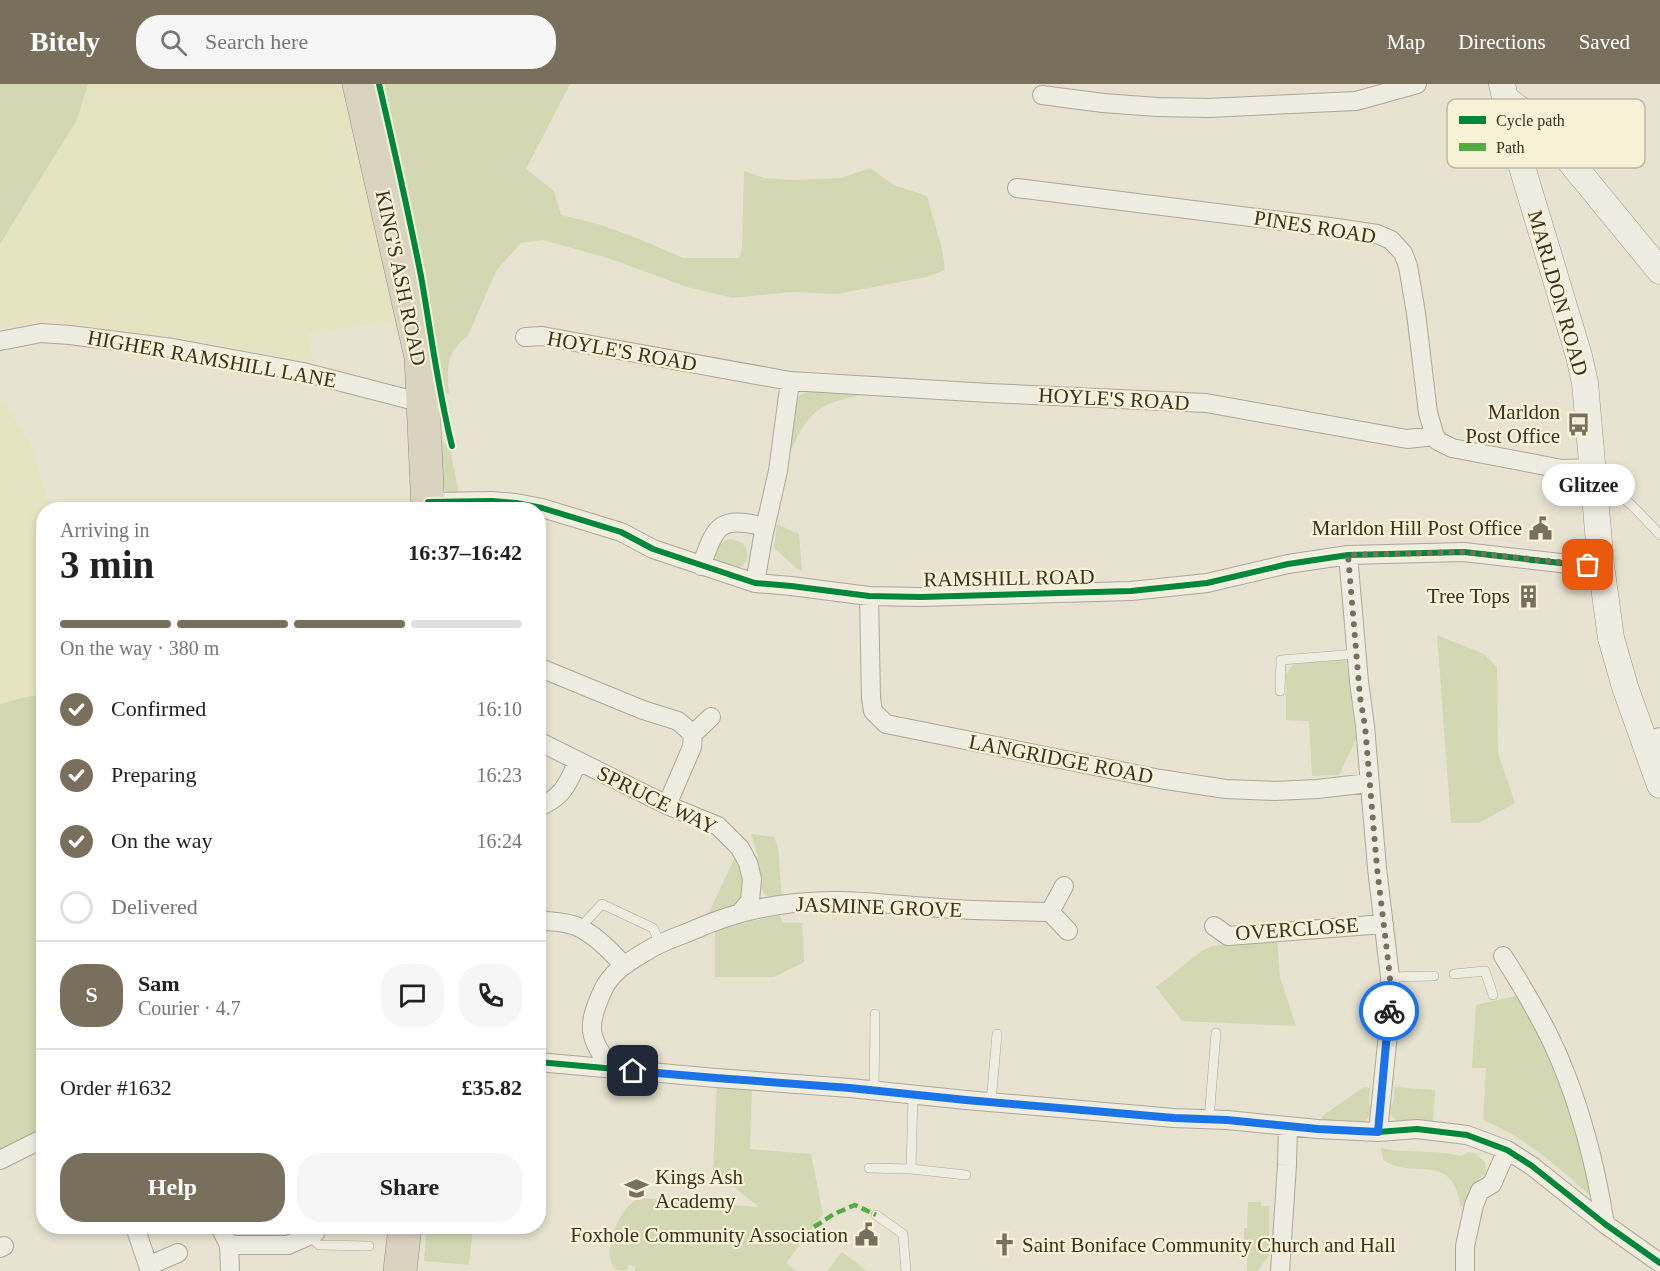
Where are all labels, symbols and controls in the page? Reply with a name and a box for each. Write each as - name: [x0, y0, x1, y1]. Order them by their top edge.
- search box: [136, 15, 556, 69]
- text: Bitely: [30, 26, 100, 57]
- icon: search: [157, 26, 190, 59]
- text: Search here: [205, 29, 308, 54]
- text: Map: [1387, 30, 1425, 54]
- text: Directions: [1458, 30, 1546, 54]
- text: Saved: [1579, 30, 1630, 54]
- legend: [1447, 99, 1645, 168]
- text: Cycle path: [1496, 112, 1565, 130]
- text: Path: [1496, 139, 1524, 156]
- street label: KING'S ASH ROAD: [371, 188, 431, 368]
- street label: PINES ROAD: [1252, 206, 1378, 248]
- street label: MARLDON ROAD: [1523, 208, 1593, 378]
- street label: HIGHER RAMSHILL LANE: [86, 325, 338, 393]
- street label: HOYLE'S ROAD: [545, 326, 699, 376]
- street label: HOYLE'S ROAD: [1038, 383, 1190, 415]
- place label: Marldon Post Office: [1465, 400, 1560, 448]
- bus stop icon: Marldon Post Office: [1565, 411, 1591, 437]
- callout: Glitzee: [1542, 463, 1634, 505]
- text: Glitzee: [1559, 474, 1618, 496]
- public building icon: Marldon Hill Post Office: [1527, 515, 1553, 541]
- place label: Marldon Hill Post Office: [1312, 516, 1522, 540]
- text: Arriving in: [60, 519, 149, 541]
- pin: [1562, 539, 1613, 590]
- text: 16:37–16:42: [408, 540, 522, 565]
- text: 3 min: [60, 543, 154, 586]
- icon: bag: [1571, 548, 1604, 581]
- street label: RAMSHILL ROAD: [923, 565, 1095, 591]
- building icon: Tree Tops: [1515, 583, 1541, 609]
- place label: Tree Tops: [1427, 584, 1510, 608]
- text: On the way · 380 m: [60, 637, 219, 659]
- icon: check: [60, 693, 93, 726]
- text: Confirmed: [111, 696, 206, 721]
- text: 16:10: [476, 698, 522, 720]
- street label: LANGRIDGE ROAD: [967, 729, 1155, 789]
- icon: check: [60, 759, 93, 792]
- street label: SPRUCE WAY: [593, 761, 721, 839]
- text: Preparing: [111, 762, 197, 787]
- text: 16:23: [476, 764, 522, 786]
- icon: check: [60, 825, 93, 858]
- text: On the way: [111, 828, 212, 853]
- text: 16:24: [476, 830, 522, 852]
- street label: JASMINE GROVE: [795, 892, 963, 922]
- text: Delivered: [111, 894, 198, 919]
- street label: OVERCLOSE: [1234, 913, 1360, 945]
- button: chat: [381, 964, 444, 1027]
- button: phone: [459, 964, 522, 1027]
- text: Sam: [138, 971, 180, 996]
- courier: [1359, 981, 1419, 1041]
- text: S: [85, 982, 98, 1007]
- icon: bike: [1373, 995, 1406, 1028]
- text: Courier · 4.7: [138, 997, 241, 1019]
- pin: [607, 1045, 658, 1096]
- icon: home: [616, 1054, 649, 1087]
- text: Order #1632: [60, 1075, 172, 1100]
- text: £35.82: [462, 1075, 522, 1100]
- button: Help: [60, 1153, 285, 1222]
- button: Share: [297, 1153, 522, 1222]
- place label: Kings Ash Academy: [655, 1165, 744, 1213]
- school or university icon: Kings Ash Academy: [624, 1176, 650, 1202]
- public building icon: Foxhole Community Association: [853, 1222, 879, 1248]
- place label: Foxhole Community Association: [570, 1223, 848, 1247]
- church icon: Saint Boniface Community Church and Hall: [991, 1232, 1017, 1258]
- place label: Saint Boniface Community Church and Hall: [1022, 1233, 1396, 1257]

